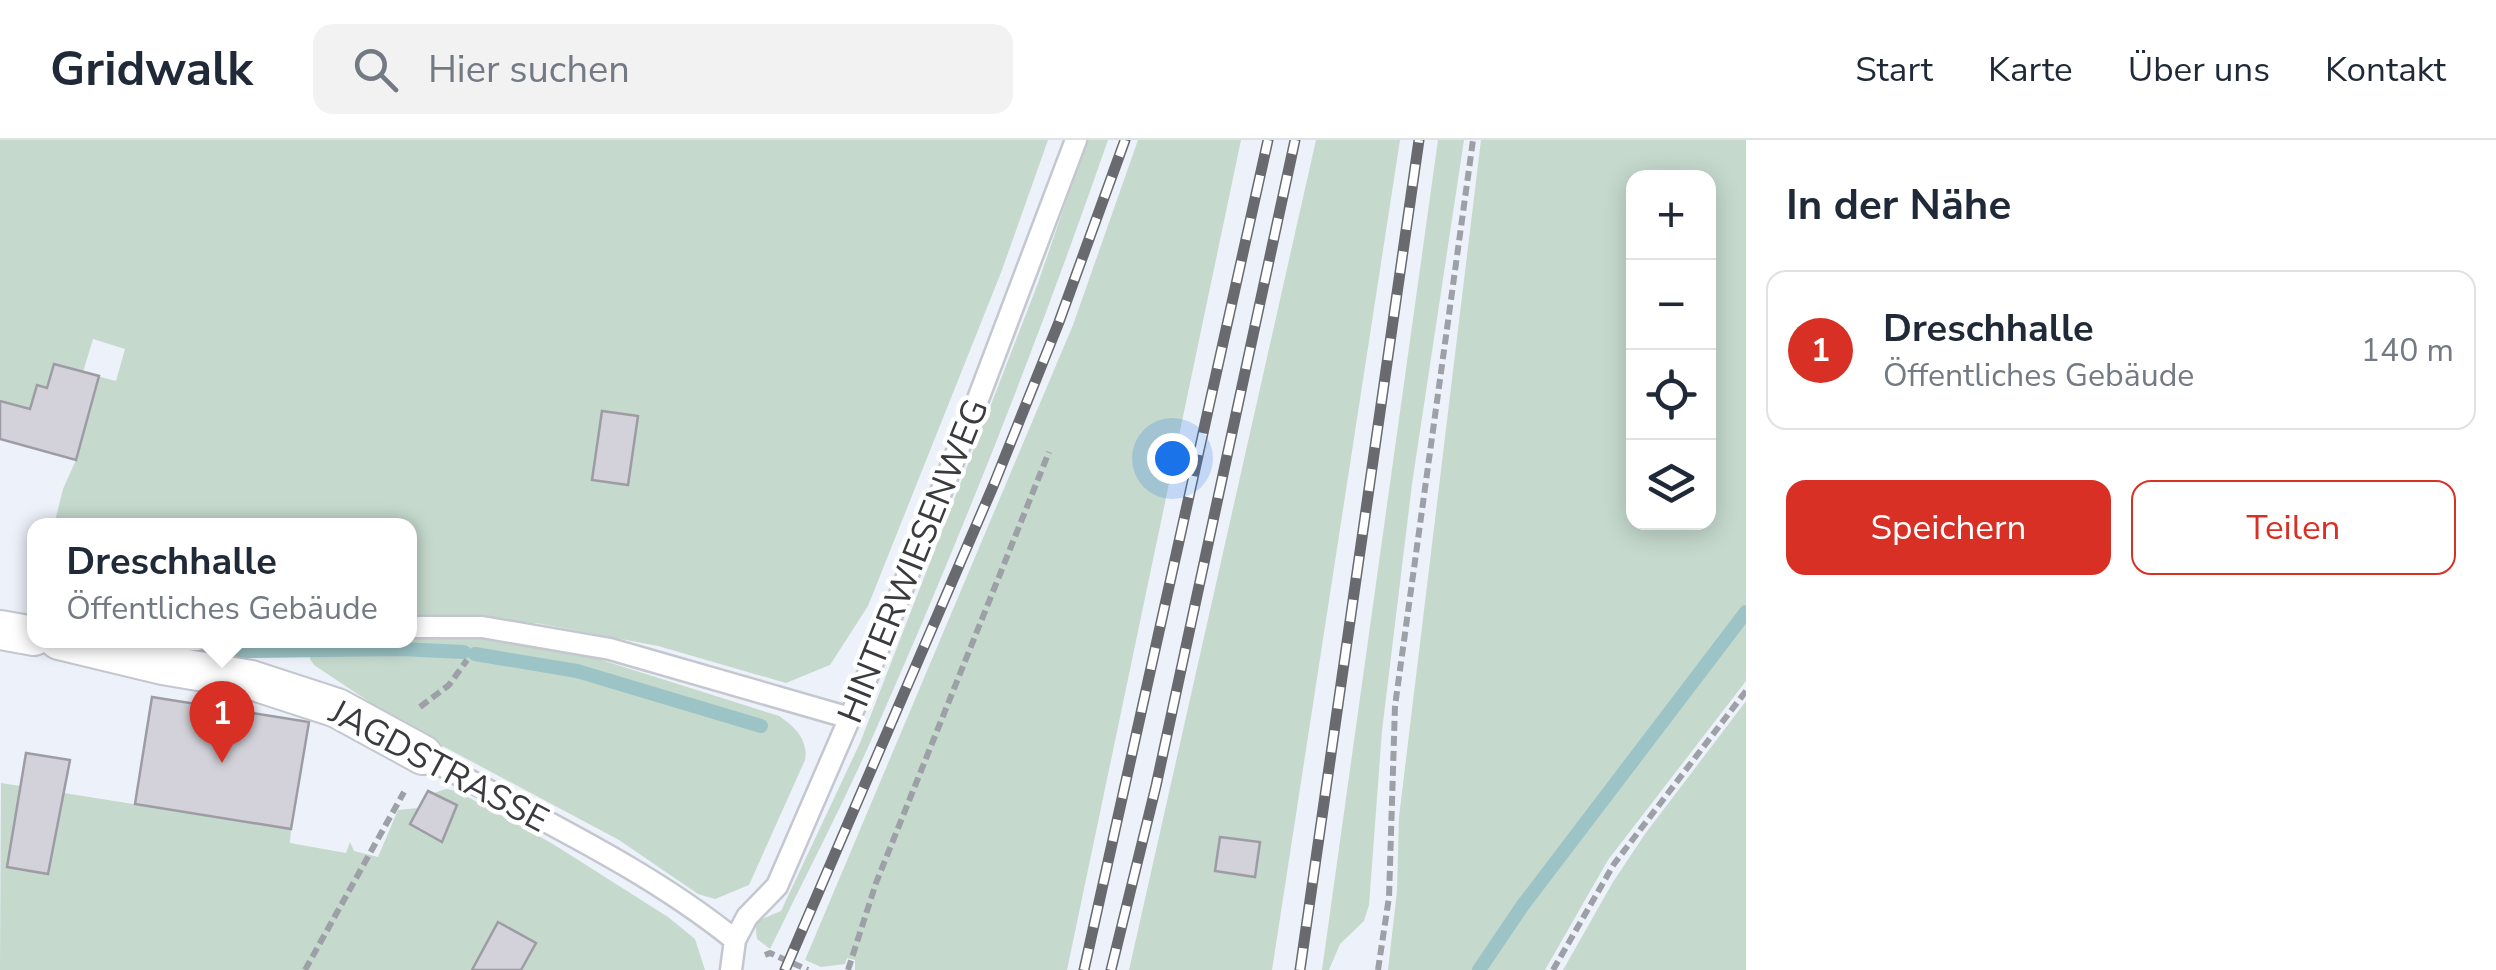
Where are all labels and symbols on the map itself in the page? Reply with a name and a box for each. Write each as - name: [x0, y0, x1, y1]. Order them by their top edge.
- street label: HINTERWIESENWEG: [826, 392, 1000, 730]
- your location: [1147, 433, 1198, 484]
- pin: 1: [190, 680, 254, 763]
- street label: JAGDSTRASSE: [320, 688, 557, 843]

